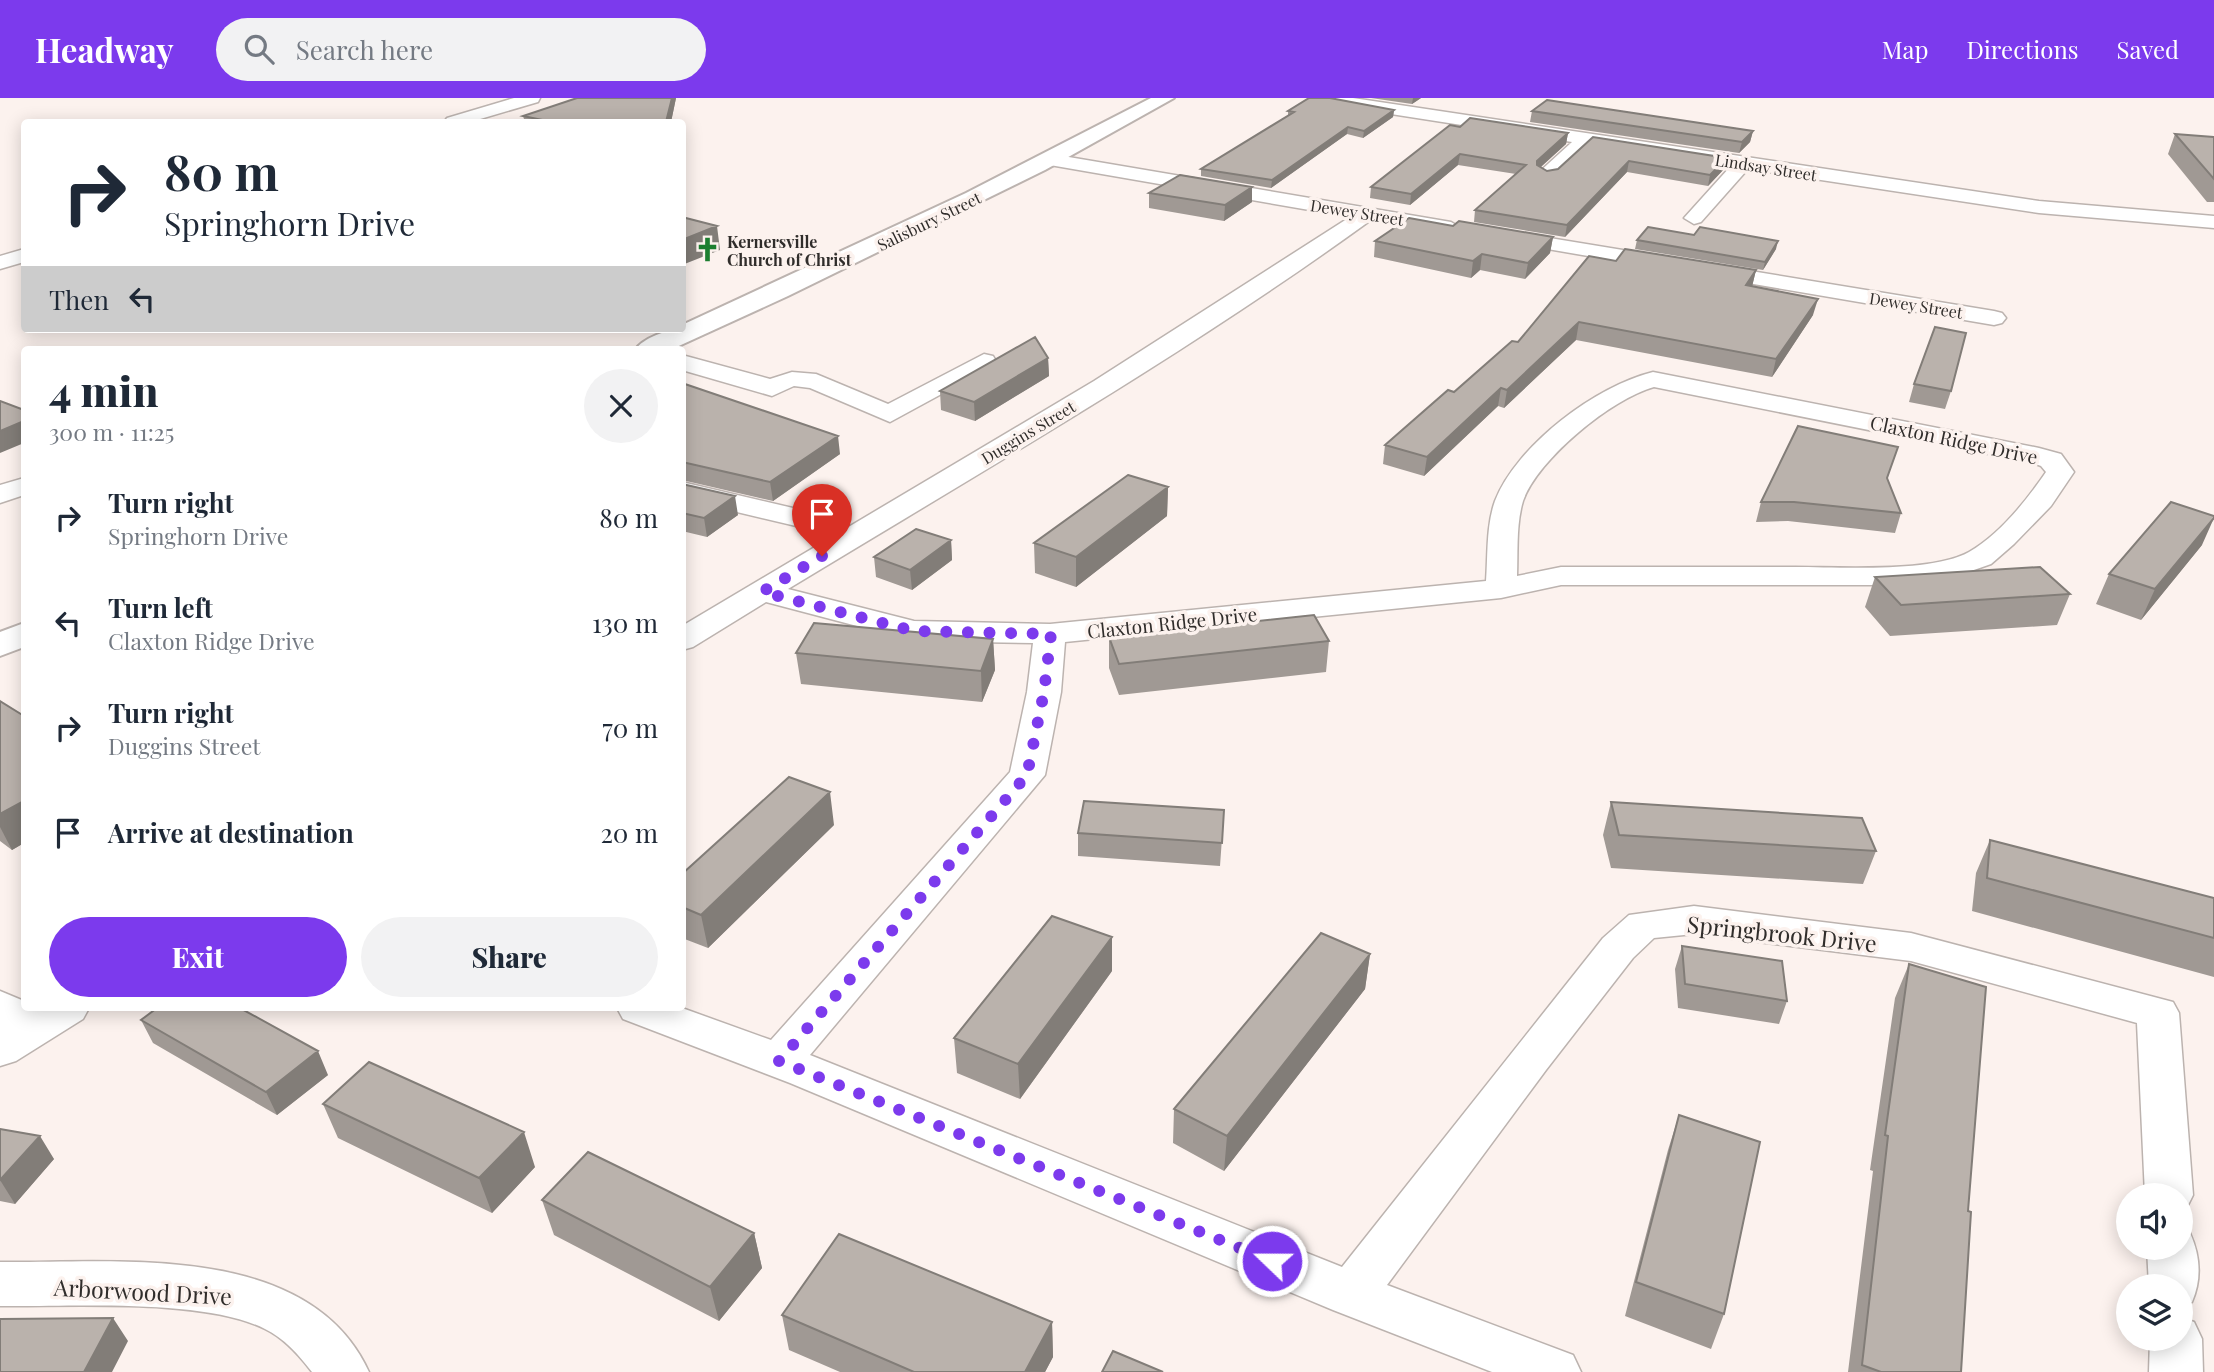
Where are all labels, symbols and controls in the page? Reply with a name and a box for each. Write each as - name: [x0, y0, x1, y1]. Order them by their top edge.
- search box: [216, 18, 706, 81]
- text: Headway: [35, 27, 174, 71]
- icon: search: [240, 30, 278, 68]
- text: Search here: [296, 32, 433, 67]
- text: Map: [1882, 33, 1928, 65]
- text: Directions: [1966, 33, 2079, 65]
- text: Saved: [2117, 33, 2179, 65]
- text: 80 m: [164, 138, 279, 203]
- icon: right: [49, 147, 140, 238]
- street label: Lindsay Street: [1714, 149, 1819, 185]
- street label: Salisbury Street: [874, 187, 985, 255]
- street label: Dewey Street: [1309, 194, 1406, 230]
- text: Springhorn Drive: [164, 201, 415, 244]
- place label: Kernersville Church of Christ: [727, 231, 852, 270]
- church icon: Kernersville Church of Christ: [693, 236, 721, 264]
- icon: left: [123, 280, 161, 318]
- text: Then: [49, 282, 109, 317]
- street label: Dewey Street: [1868, 287, 1965, 323]
- text: 4 min: [49, 362, 158, 418]
- button: close: [584, 369, 658, 443]
- street label: Duggins Street: [977, 396, 1079, 468]
- street label: Claxton Ridge Drive: [1868, 409, 2040, 469]
- text: 300 m · 11:25: [49, 416, 174, 447]
- pin: [792, 484, 852, 556]
- text: Turn right: [108, 485, 234, 520]
- icon: arrive: [803, 495, 841, 533]
- icon: right: [49, 499, 87, 537]
- text: 80 m: [599, 500, 658, 535]
- text: Springhorn Drive: [108, 520, 289, 551]
- text: Turn left: [108, 590, 213, 625]
- street label: Claxton Ridge Drive: [1086, 600, 1258, 644]
- icon: left: [49, 604, 87, 642]
- text: 130 m: [592, 605, 658, 640]
- text: Claxton Ridge Drive: [108, 625, 315, 656]
- text: Turn right: [108, 695, 234, 730]
- icon: right: [49, 709, 87, 747]
- text: 70 m: [602, 710, 658, 745]
- text: Duggins Street: [108, 730, 261, 761]
- icon: arrive: [49, 814, 87, 852]
- text: Arrive at destination: [108, 815, 354, 850]
- text: 20 m: [600, 815, 658, 850]
- street label: Springbrook Drive: [1686, 908, 1878, 958]
- button: Exit: [49, 917, 347, 997]
- button: Share: [361, 917, 658, 997]
- map controls: [2116, 1183, 2193, 1351]
- button: sound: [2116, 1183, 2193, 1260]
- position arrow: [1235, 1224, 1309, 1298]
- street label: Arborwood Drive: [52, 1271, 233, 1311]
- button: layers: [2116, 1274, 2193, 1351]

